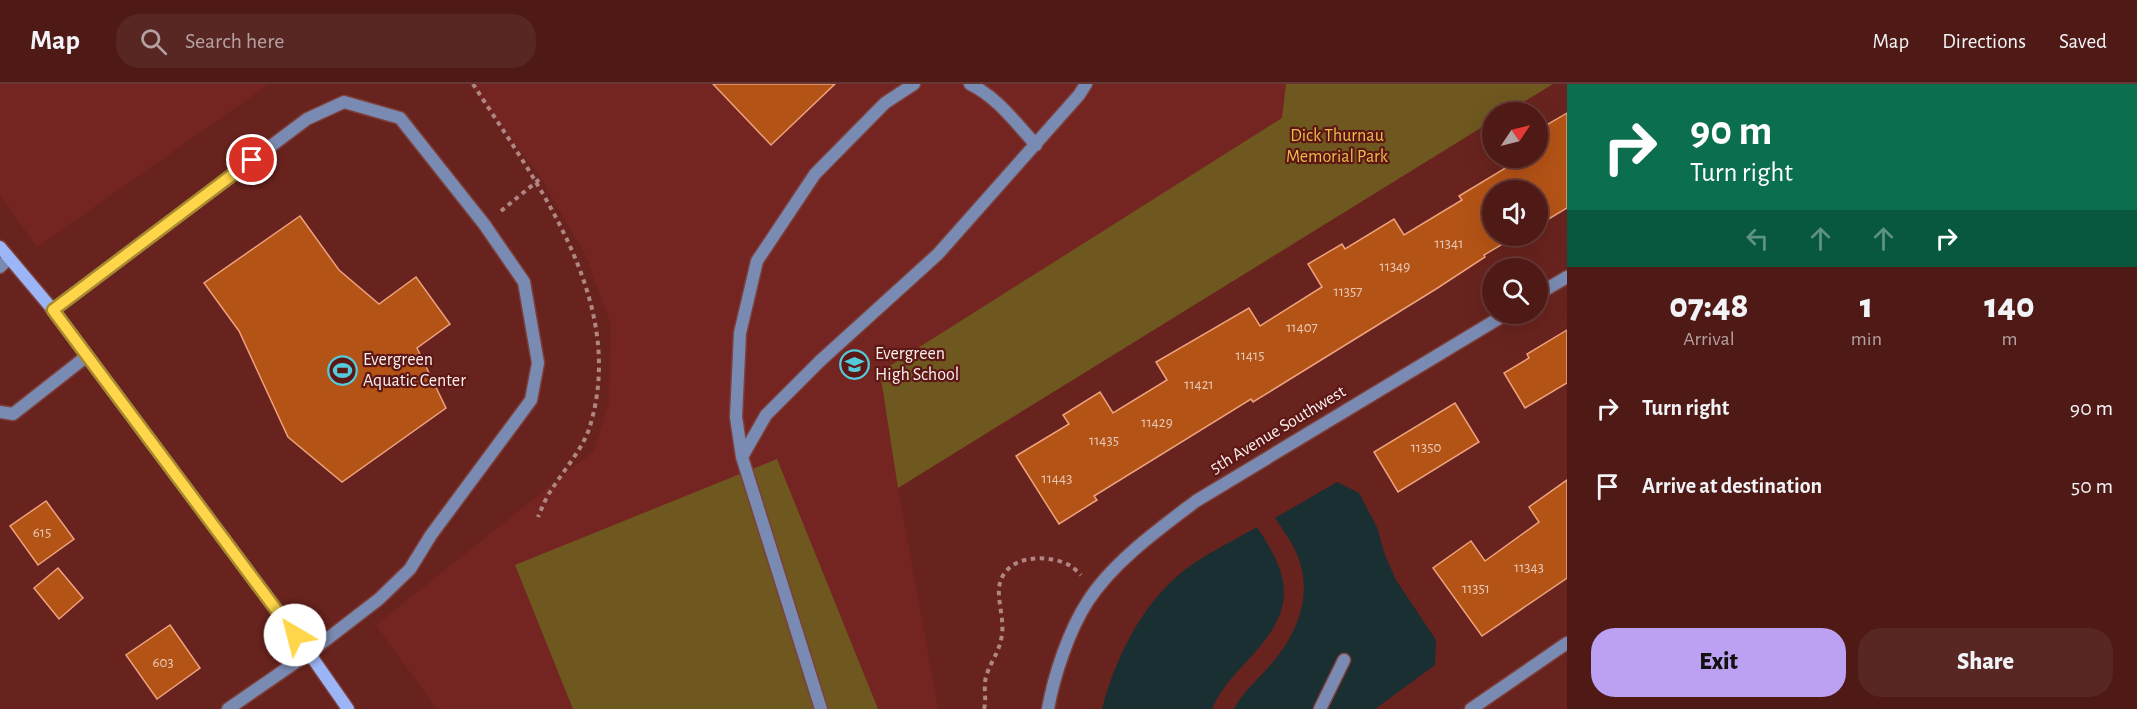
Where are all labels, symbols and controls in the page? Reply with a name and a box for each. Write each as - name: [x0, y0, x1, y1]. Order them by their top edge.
- search box: [116, 14, 536, 68]
- icon: search: [137, 25, 170, 58]
- text: Map: [30, 27, 80, 55]
- text: Search here: [185, 30, 284, 52]
- text: Map: [1873, 31, 1909, 52]
- text: Directions: [1942, 31, 2026, 52]
- text: Saved: [2059, 31, 2107, 52]
- north arrow: [1482, 102, 1548, 168]
- map controls: [1482, 102, 1548, 324]
- icon: right: [1591, 108, 1669, 186]
- text: 90 m: [1690, 110, 1772, 152]
- park label: Dick Thurnau Memorial Park: [1286, 127, 1389, 166]
- pin: [226, 134, 277, 185]
- icon: arrive: [235, 143, 268, 176]
- text: Turn right: [1690, 159, 1793, 186]
- button: sound: [1482, 180, 1548, 246]
- icon: left: [1741, 222, 1774, 255]
- icon: ahead: [1804, 222, 1837, 255]
- icon: ahead: [1867, 222, 1900, 255]
- icon: right: [1930, 222, 1963, 255]
- house number: 11341: [1435, 236, 1463, 251]
- button: search: [1482, 258, 1548, 324]
- house number: 11349: [1380, 259, 1410, 274]
- house number: 11357: [1333, 284, 1363, 299]
- text: 07:48: [1669, 288, 1749, 324]
- text: 1: [1860, 288, 1873, 324]
- text: 140: [1984, 288, 2035, 324]
- house number: 11407: [1286, 320, 1318, 335]
- text: Arrival: [1683, 329, 1735, 349]
- text: min: [1851, 329, 1882, 349]
- text: m: [2002, 329, 2018, 349]
- place label: Evergreen High School: [875, 345, 959, 384]
- school or university icon: Evergreen High School: [838, 348, 870, 380]
- house number: 11415: [1236, 348, 1264, 363]
- place label: Evergreen Aquatic Center: [363, 351, 466, 390]
- sports icon: Evergreen Aquatic Center: [326, 354, 358, 386]
- house number: 11421: [1184, 377, 1214, 392]
- street label: 5th Avenue Southwest: [1207, 382, 1349, 478]
- icon: right: [1591, 392, 1624, 425]
- text: Turn right: [1642, 397, 1729, 419]
- text: 90 m: [2070, 397, 2113, 419]
- house number: 11429: [1141, 415, 1173, 430]
- house number: 11435: [1089, 433, 1119, 448]
- house number: 11350: [1411, 440, 1441, 455]
- icon: arrive: [1591, 470, 1624, 503]
- house number: 11443: [1042, 471, 1072, 486]
- text: Arrive at destination: [1642, 475, 1822, 497]
- text: 50 m: [2071, 475, 2113, 497]
- house number: 615: [33, 525, 51, 540]
- house number: 11343: [1514, 560, 1544, 575]
- house number: 11351: [1462, 581, 1490, 596]
- position arrow: [263, 603, 327, 667]
- button: Exit: [1591, 628, 1846, 697]
- button: Share: [1858, 628, 2113, 697]
- house number: 603: [152, 655, 174, 670]

